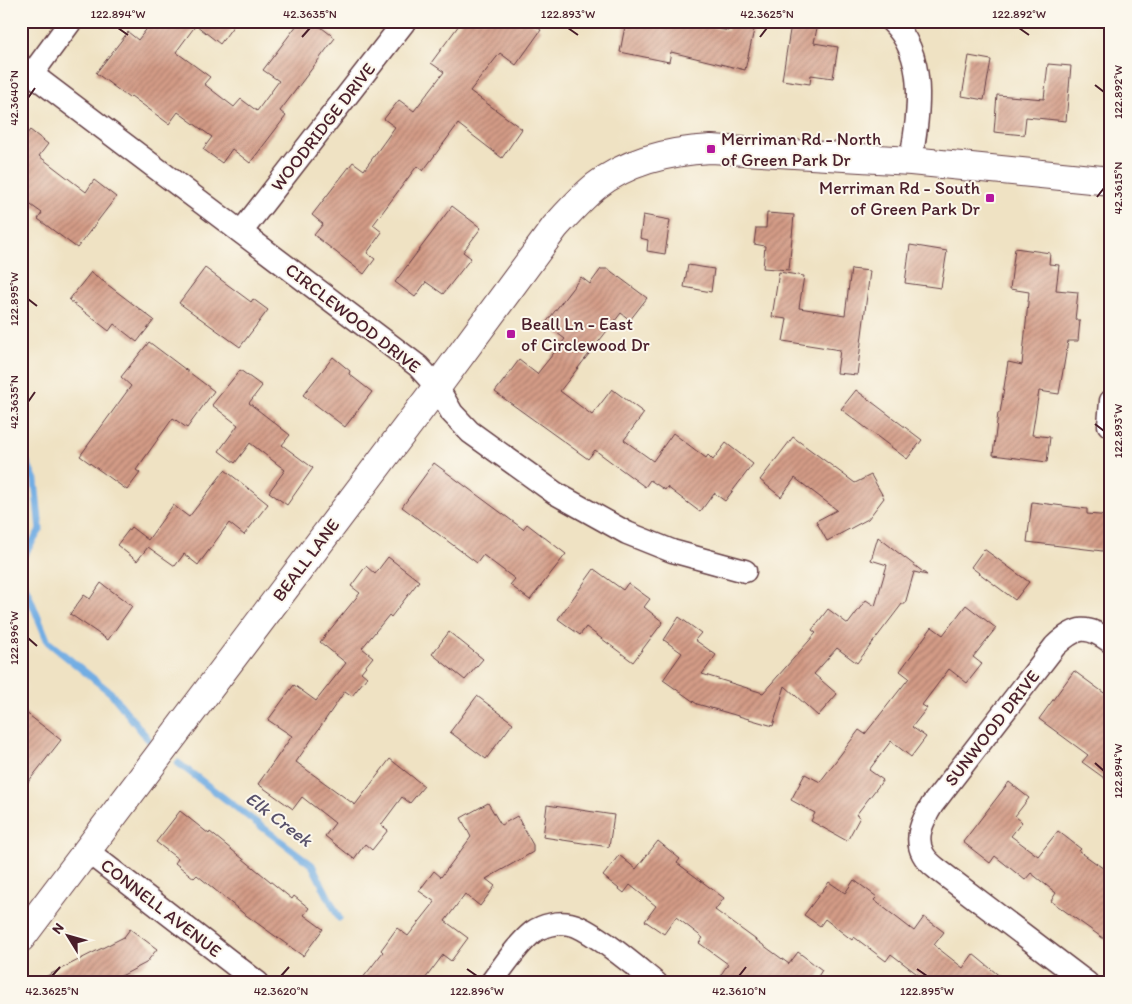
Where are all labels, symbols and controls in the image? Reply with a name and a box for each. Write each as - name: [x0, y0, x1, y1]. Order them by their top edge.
- text: 122.894°W: [90, 7, 146, 21]
- text: 42.3635°N: [283, 7, 337, 21]
- text: 122.893°W: [541, 7, 595, 21]
- text: 42.3625°N: [740, 7, 794, 21]
- text: 122.892°W: [992, 7, 1046, 21]
- street label: WOODRIDGE DRIVE: [266, 58, 380, 196]
- text: 122.892°W: [1111, 65, 1125, 119]
- text: 42.3640°N: [7, 70, 21, 126]
- place label: Merriman Rd - North of Green Park Dr: [721, 128, 881, 171]
- marker: Merriman Rd - North of Green Park Dr: [705, 143, 717, 155]
- text: 42.3615°N: [1111, 162, 1125, 214]
- place label: Merriman Rd - South of Green Park Dr: [819, 177, 981, 220]
- marker: Merriman Rd - South of Green Park Dr: [984, 192, 996, 204]
- street label: CIRCLEWOOD DRIVE: [281, 258, 425, 378]
- text: 122.895°W: [7, 272, 21, 326]
- place label: Beall Ln - East of Circlewood Dr: [521, 313, 651, 356]
- marker: Beall Ln - East of Circlewood Dr: [505, 328, 517, 340]
- text: 42.3635°N: [7, 375, 21, 429]
- text: 122.893°W: [1111, 404, 1125, 458]
- street label: BEALL LANE: [268, 514, 344, 606]
- text: 122.896°W: [7, 611, 21, 665]
- street label: SUNWOOD DRIVE: [940, 666, 1044, 790]
- text: 122.894°W: [1111, 743, 1125, 799]
- water label: Elk Creek: [241, 786, 318, 852]
- street label: CONNELL AVENUE: [96, 854, 226, 962]
- north arrow: [42, 912, 92, 962]
- text: N: [48, 920, 68, 937]
- text: 42.3625°N: [25, 984, 79, 998]
- text: 42.3620°N: [254, 984, 308, 998]
- text: 122.896°W: [450, 984, 504, 998]
- text: 42.3610°N: [712, 984, 766, 998]
- text: 122.895°W: [900, 984, 954, 998]

